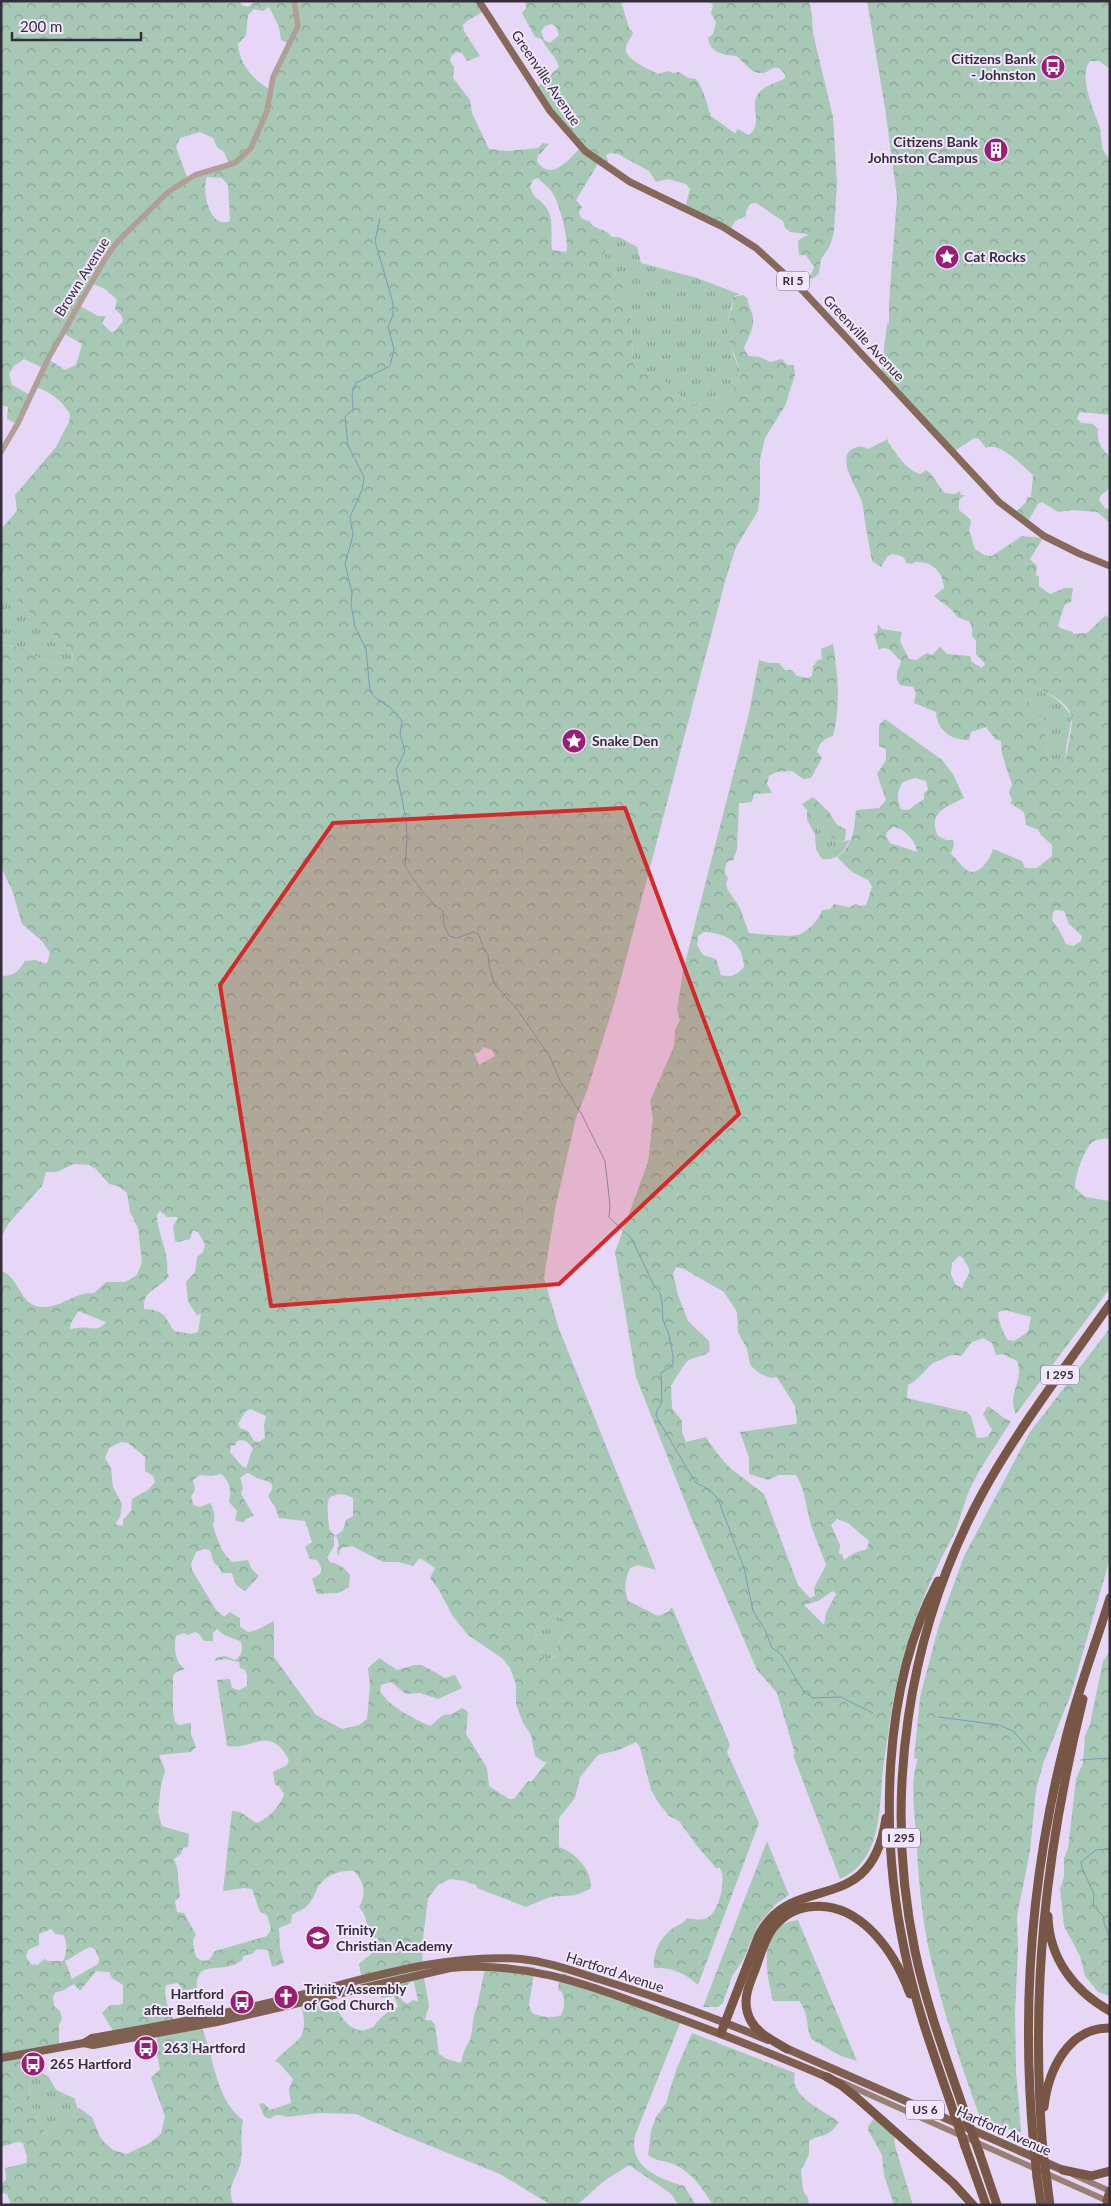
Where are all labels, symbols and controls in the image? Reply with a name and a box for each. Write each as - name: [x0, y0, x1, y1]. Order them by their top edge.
- scale bar: [12, 10, 141, 42]
- text: 200 m: [20, 17, 62, 35]
- street label: Greenville Avenue: [508, 27, 585, 129]
- place label: Citizens Bank - Johnston: [951, 50, 1037, 83]
- bus stop icon: Citizens Bank - Johnston: [1040, 54, 1066, 80]
- place label: Citizens Bank Johnston Campus: [868, 133, 979, 166]
- building icon: Citizens Bank Johnston Campus: [983, 137, 1009, 163]
- street label: Brown Avenue: [51, 234, 113, 319]
- place icon: Cat Rocks: [934, 244, 960, 270]
- place label: Cat Rocks: [964, 248, 1026, 265]
- road number: RI 5: [777, 272, 809, 290]
- street label: Greenville Avenue: [820, 291, 909, 384]
- place icon: Snake Den: [561, 728, 587, 754]
- place label: Snake Den: [592, 732, 659, 749]
- road number: I 295: [1041, 1366, 1079, 1384]
- road number: I 295: [882, 1829, 920, 1848]
- place label: Trinity Christian Academy: [336, 1921, 453, 1954]
- school or university icon: Trinity Christian Academy: [305, 1925, 331, 1951]
- street label: Hartford Avenue: [564, 1948, 666, 1995]
- place label: Trinity Assembly of God Church: [304, 1980, 407, 2013]
- church icon: Trinity Assembly of God Church: [273, 1984, 299, 2010]
- place label: Hartford after Belfield: [144, 1985, 224, 2018]
- bus stop icon: Hartford after Belfield: [229, 1989, 255, 2015]
- bus stop icon: 263 Hartford: [133, 2035, 159, 2061]
- place label: 263 Hartford: [164, 2039, 245, 2056]
- bus stop icon: 265 Hartford: [20, 2051, 46, 2077]
- place label: 265 Hartford: [50, 2055, 131, 2072]
- road number: US 6: [906, 2100, 944, 2120]
- street label: Hartford Avenue: [954, 2102, 1054, 2159]

